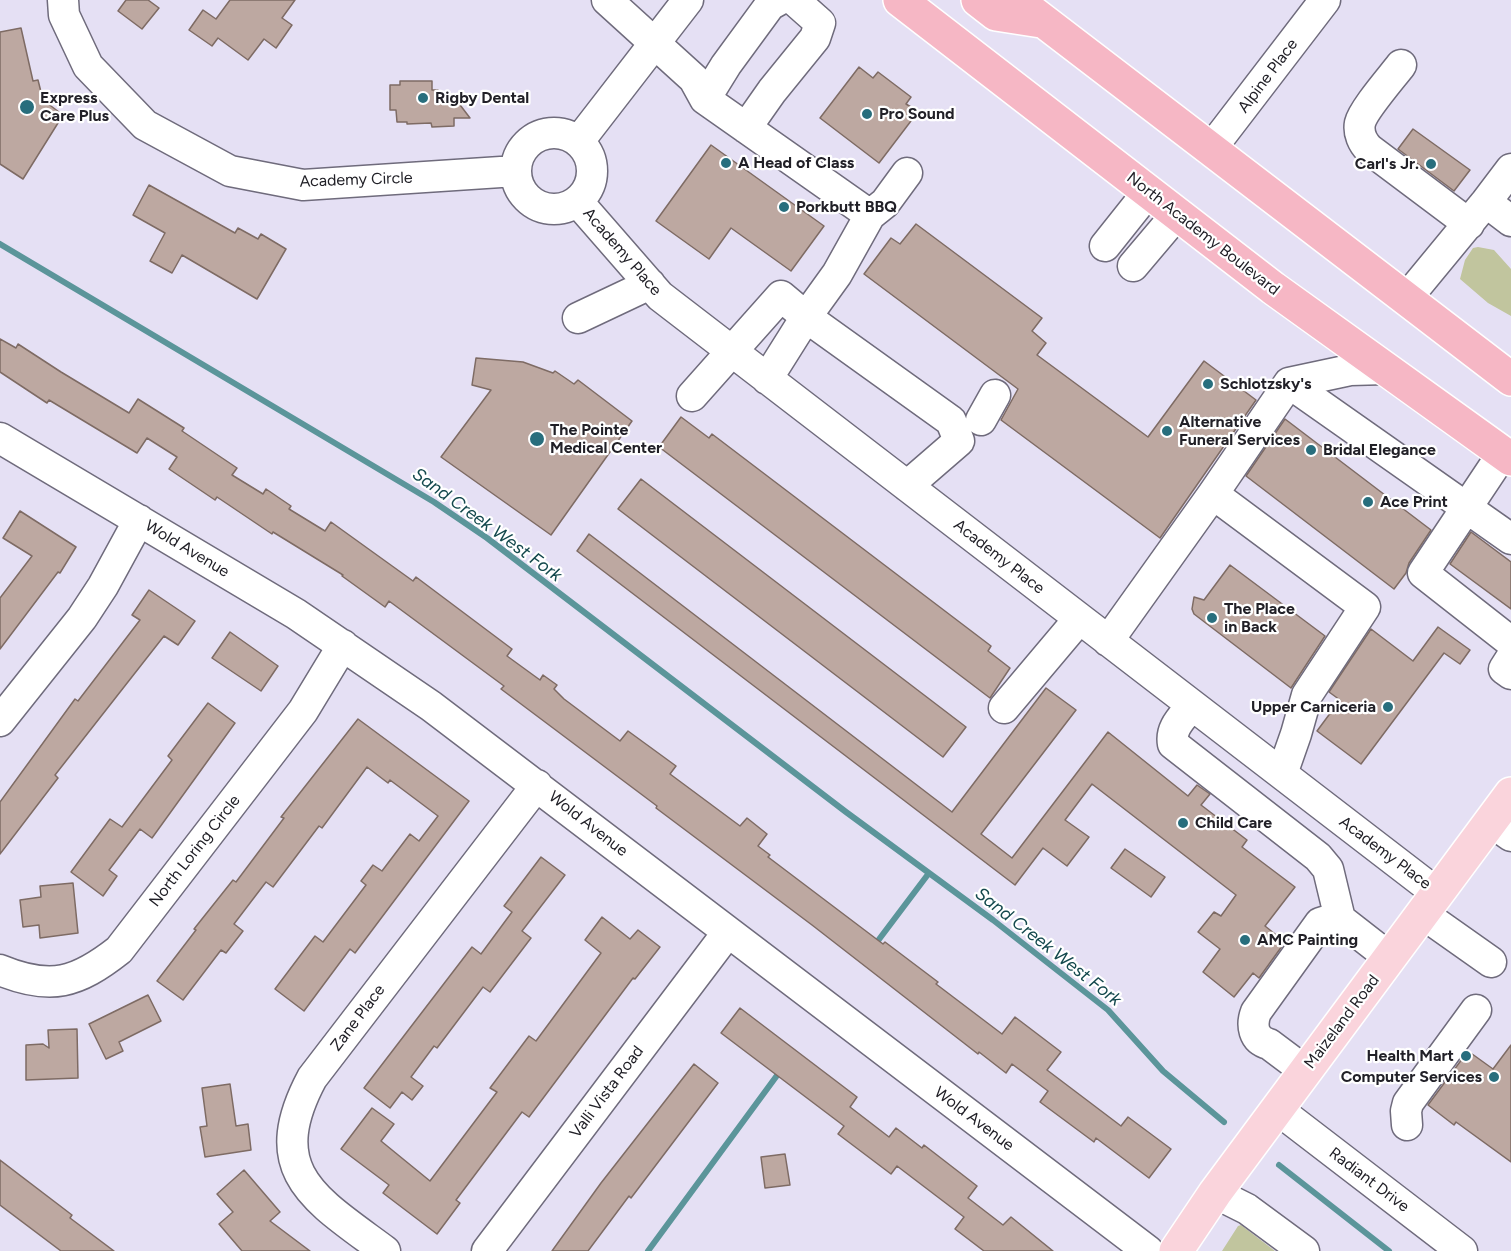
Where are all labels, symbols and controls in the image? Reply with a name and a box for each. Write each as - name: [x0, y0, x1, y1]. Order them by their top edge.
- street label: Alpine Place: [1234, 35, 1302, 117]
- place label: Express Care Plus: [40, 88, 109, 126]
- place label: Rigby Dental: [435, 88, 529, 108]
- marker: Rigby Dental: [416, 91, 430, 105]
- marker: Express Care Plus: [18, 98, 36, 116]
- place label: Pro Sound: [879, 104, 954, 124]
- marker: Pro Sound: [860, 107, 874, 121]
- place label: A Head of Class: [738, 153, 854, 173]
- place label: Carl's Jr.: [1355, 154, 1419, 174]
- marker: A Head of Class: [719, 156, 733, 170]
- marker: Carl's Jr.: [1424, 157, 1438, 171]
- street label: Academy Circle: [299, 168, 413, 192]
- street label: North Academy Boulevard: [1123, 168, 1283, 300]
- place label: Porkbutt BBQ: [796, 197, 897, 217]
- marker: Porkbutt BBQ: [777, 200, 791, 214]
- street label: Academy Place: [579, 204, 665, 300]
- place label: Schlotzsky's: [1220, 374, 1312, 394]
- marker: Schlotzsky's: [1201, 377, 1215, 391]
- place label: Alternative Funeral Services: [1179, 412, 1300, 450]
- place label: The Pointe Medical Center: [550, 420, 662, 458]
- marker: Alternative Funeral Services: [1160, 424, 1174, 438]
- marker: The Pointe Medical Center: [528, 430, 546, 448]
- place label: Bridal Elegance: [1323, 440, 1436, 460]
- marker: Bridal Elegance: [1304, 443, 1318, 457]
- water label: Sand Creek West Fork: [408, 463, 566, 587]
- place label: Ace Print: [1380, 492, 1448, 512]
- marker: Ace Print: [1361, 495, 1375, 509]
- street label: Wold Avenue: [141, 516, 233, 582]
- street label: Academy Place: [950, 516, 1048, 598]
- place label: The Place in Back: [1224, 599, 1295, 637]
- marker: The Place in Back: [1205, 611, 1219, 625]
- place label: Upper Carniceria: [1251, 697, 1376, 717]
- marker: Upper Carniceria: [1381, 700, 1395, 714]
- street label: Wold Avenue: [545, 787, 631, 861]
- street label: North Loring Circle: [145, 791, 245, 911]
- street label: Academy Place: [1335, 812, 1435, 894]
- place label: Child Care: [1195, 813, 1272, 833]
- marker: Child Care: [1176, 816, 1190, 830]
- water label: Sand Creek West Fork: [970, 883, 1126, 1011]
- place label: AMC Painting: [1257, 930, 1358, 950]
- marker: AMC Painting: [1238, 933, 1252, 947]
- street label: Maizeland Road: [1300, 971, 1384, 1073]
- street label: Zane Place: [327, 981, 389, 1055]
- street label: Valli Vista Road: [566, 1042, 648, 1142]
- place label: Health Mart: [1367, 1046, 1454, 1066]
- marker: Health Mart: [1459, 1049, 1473, 1063]
- place label: Computer Services: [1341, 1067, 1482, 1087]
- marker: Computer Services: [1487, 1070, 1501, 1084]
- street label: Wold Avenue: [930, 1083, 1018, 1155]
- street label: Radiant Drive: [1325, 1144, 1413, 1216]

